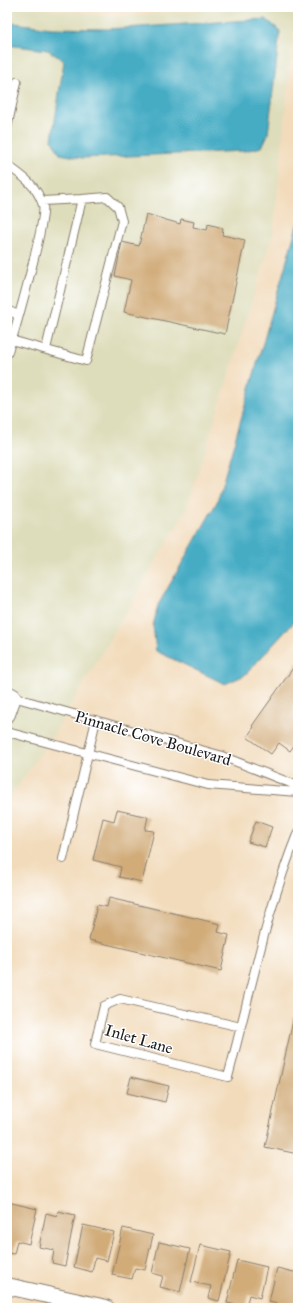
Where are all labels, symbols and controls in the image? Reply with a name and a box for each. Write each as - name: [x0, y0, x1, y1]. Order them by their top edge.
- street label: Pinnacle Cove Boulevard: [73, 707, 233, 769]
- street label: Inlet Lane: [103, 1020, 175, 1058]

